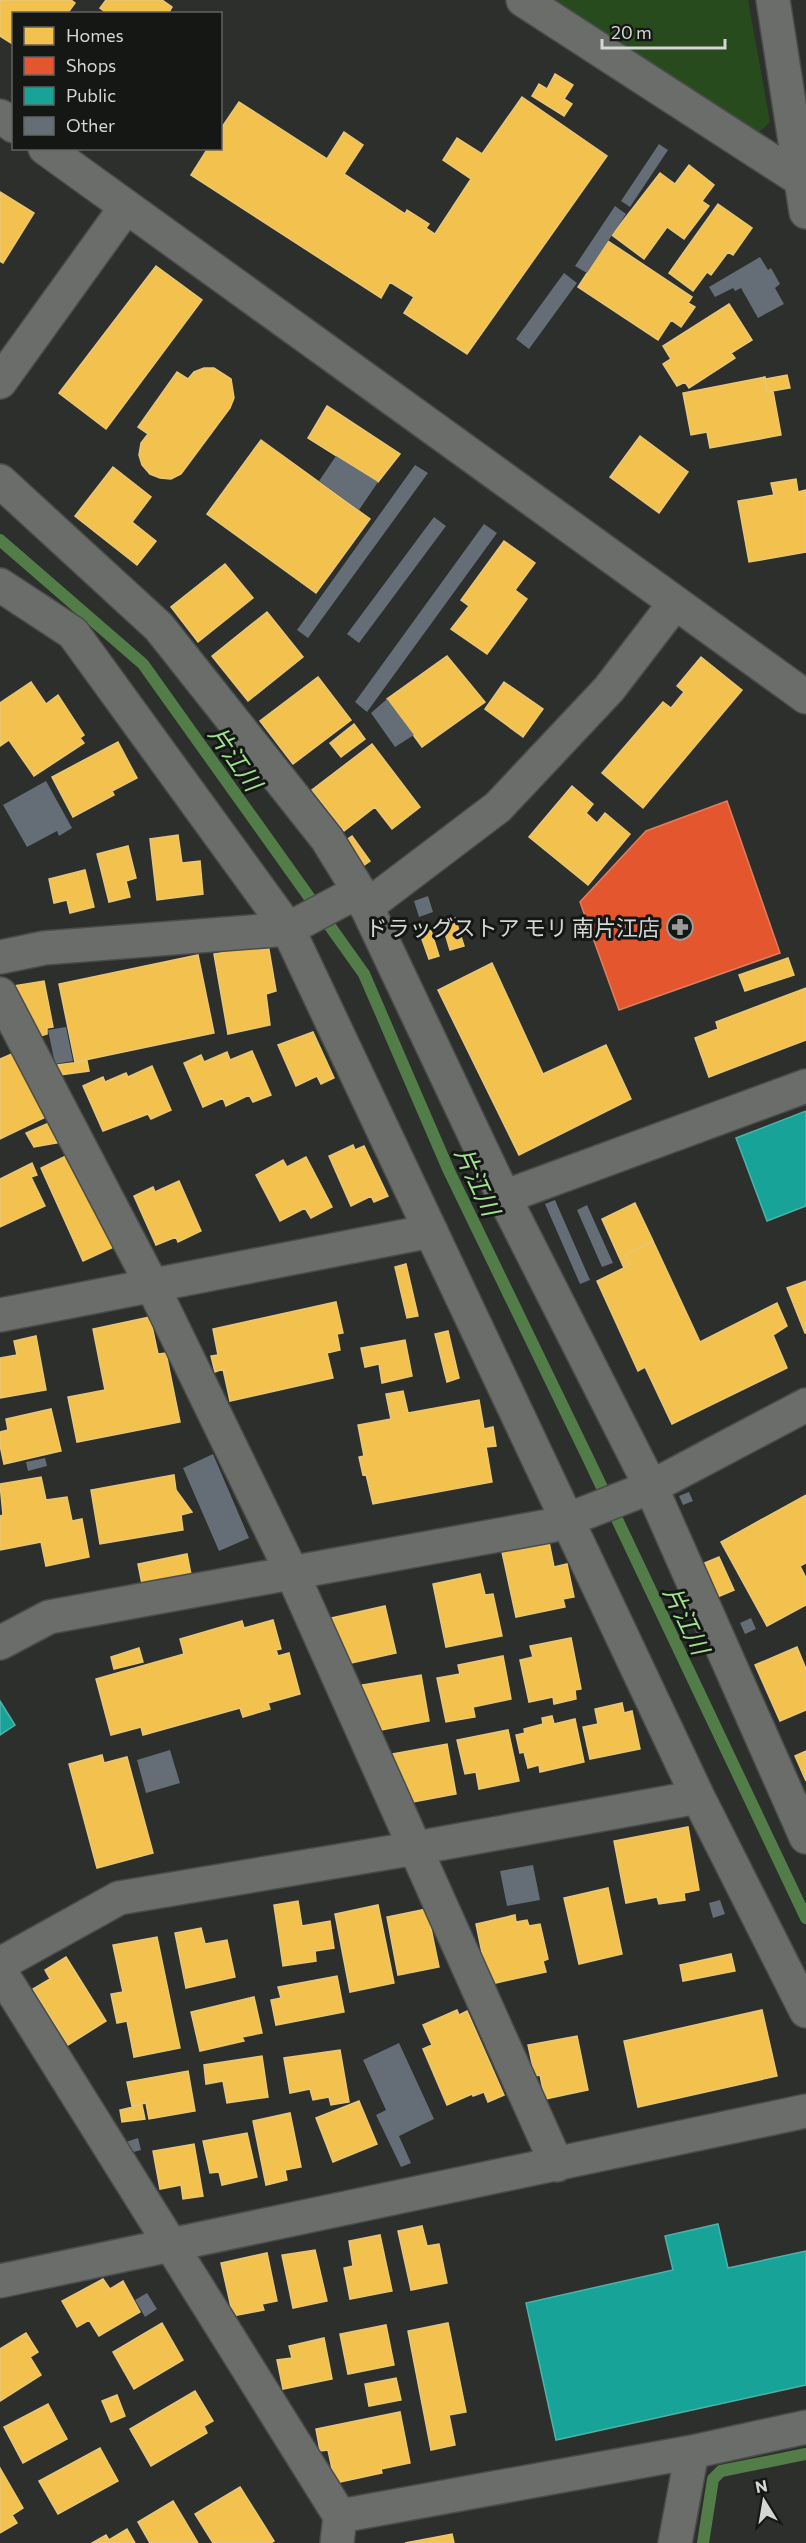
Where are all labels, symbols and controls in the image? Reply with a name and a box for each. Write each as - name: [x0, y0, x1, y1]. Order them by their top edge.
- legend: [12, 12, 222, 150]
- scale bar: [602, 12, 725, 50]
- text: 20 m: [611, 21, 652, 43]
- text: Homes: [66, 24, 124, 46]
- text: Shops: [66, 54, 116, 76]
- text: Public: [66, 84, 116, 106]
- text: Other: [66, 114, 115, 136]
- water label: 片江川: [203, 720, 270, 798]
- pharmacy icon: ドラッグストア モリ 南片江店: [665, 912, 695, 942]
- place label: ドラッグストア モリ 南片江店: [366, 914, 660, 941]
- water label: 片江川: [450, 1142, 508, 1222]
- water label: 片江川: [658, 1581, 717, 1661]
- north arrow: [734, 2471, 794, 2531]
- text: N: [753, 2475, 769, 2496]

